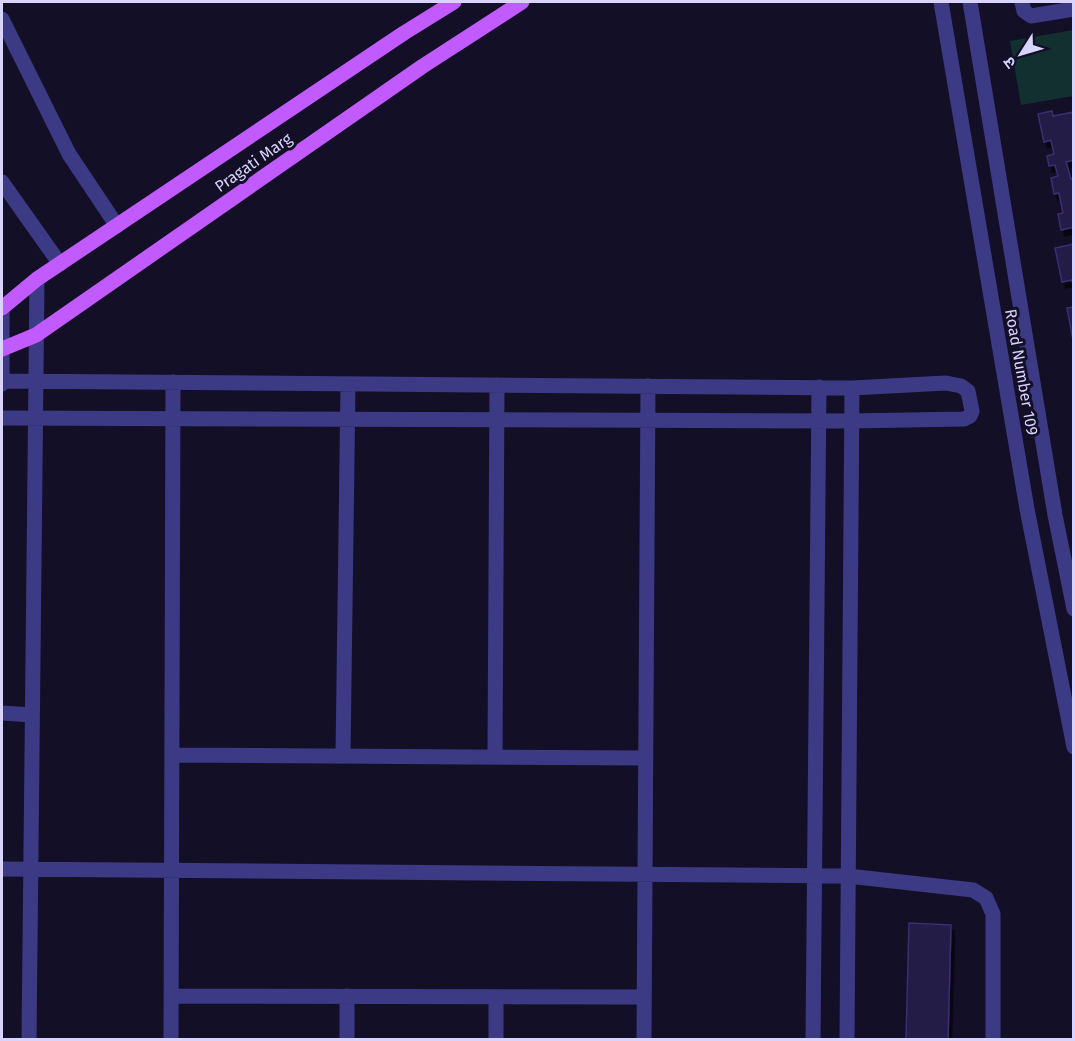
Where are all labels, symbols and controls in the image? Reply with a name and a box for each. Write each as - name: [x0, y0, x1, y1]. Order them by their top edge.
- north arrow: [991, 24, 1051, 84]
- text: उ: [999, 53, 1020, 72]
- street label: Pragati Marg: [211, 128, 296, 196]
- street label: Road Number 109: [1001, 307, 1042, 437]

